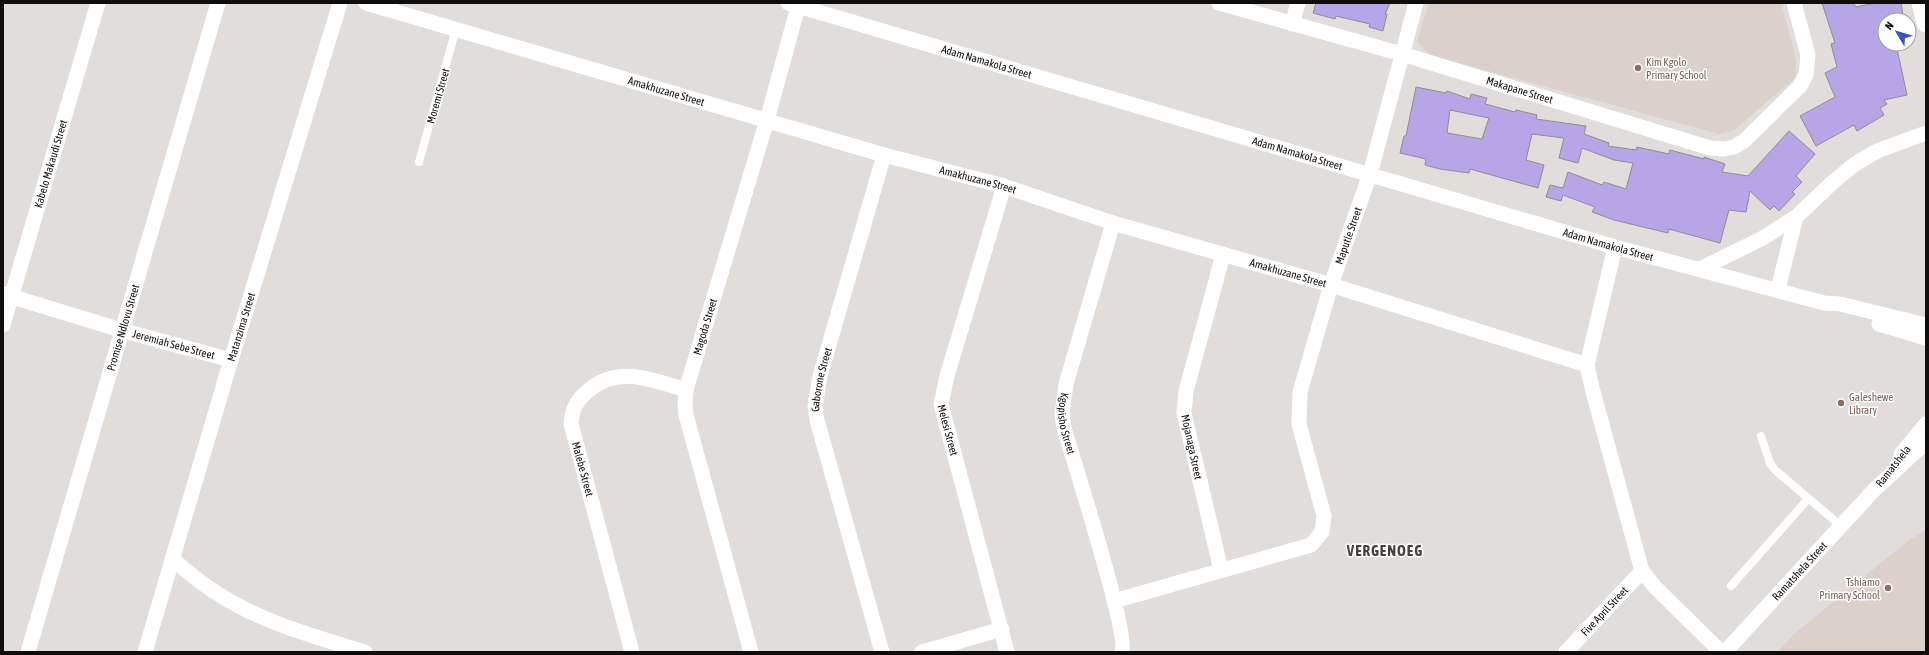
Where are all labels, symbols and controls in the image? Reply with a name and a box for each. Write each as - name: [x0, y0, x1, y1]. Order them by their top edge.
- north arrow: [1877, 12, 1917, 52]
- text: N: [1882, 20, 1896, 32]
- street label: Adam Namakola Street: [940, 43, 1033, 81]
- place label: Kim Kgolo Primary School: [1646, 56, 1707, 81]
- marker: Kim Kgolo Primary School: [1633, 63, 1643, 73]
- street label: Moremi Street: [424, 67, 452, 125]
- street label: Amakhuzane Street: [627, 74, 706, 108]
- street label: Makapane Street: [1485, 74, 1554, 106]
- street label: Kabelo Makaudi Street: [32, 118, 69, 209]
- street label: Adam Namakola Street: [1251, 134, 1344, 172]
- street label: Amakhuzane Street: [938, 164, 1018, 196]
- street label: Maputle Street: [1333, 206, 1364, 266]
- street label: Adam Namakola Street: [1562, 226, 1655, 263]
- street label: Amakhuzane Street: [1248, 256, 1328, 289]
- street label: Promise Ndlovu Street: [105, 283, 141, 372]
- street label: Matanzima Street: [225, 291, 257, 363]
- street label: Magoda Street: [691, 297, 719, 356]
- street label: Jeremiah Sebe Street: [131, 327, 216, 361]
- street label: Gaborone Street: [809, 346, 834, 413]
- place label: Galeshewe Library: [1849, 391, 1893, 416]
- street label: Kgopisho Street: [1056, 392, 1078, 456]
- marker: Galeshewe Library: [1836, 398, 1846, 408]
- street label: Melesi Street: [935, 403, 960, 457]
- street label: Mojanaga Street: [1179, 414, 1205, 480]
- street label: Malebe Street: [570, 440, 596, 498]
- street label: Ramatshela: [1873, 443, 1913, 489]
- street label: Ramatshela Street: [1770, 539, 1829, 603]
- district label: VERGENOEG: [1346, 542, 1423, 559]
- place label: Tshiamo Primary School: [1819, 576, 1880, 601]
- marker: Tshiamo Primary School: [1883, 583, 1893, 593]
- street label: Five April Street: [1578, 584, 1630, 638]

